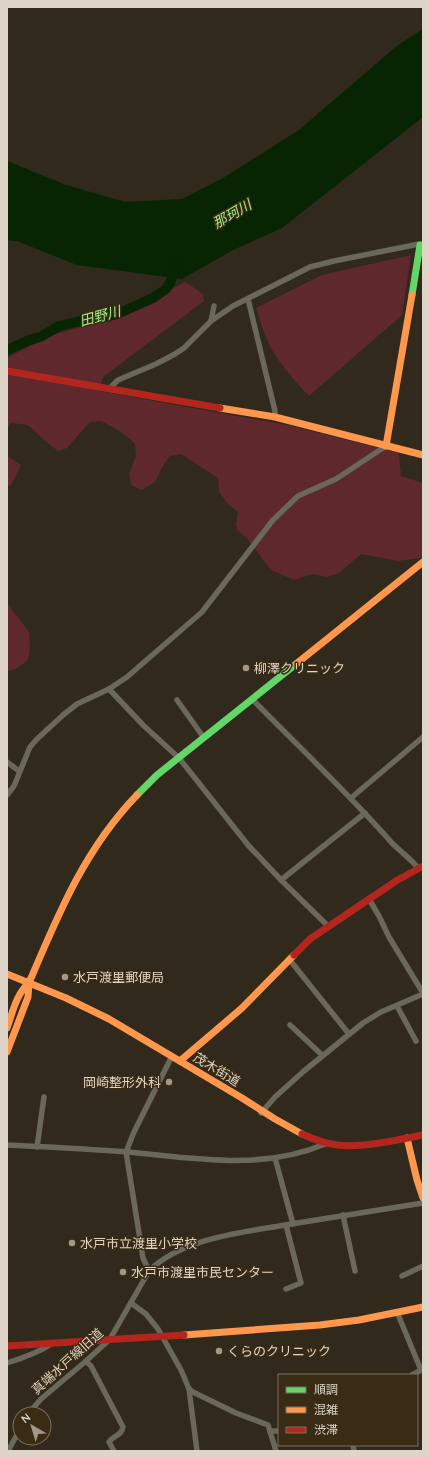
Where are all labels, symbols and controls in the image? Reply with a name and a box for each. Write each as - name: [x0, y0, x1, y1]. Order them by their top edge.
- water label: 那珂川: [209, 195, 256, 232]
- water label: 田野川: [77, 301, 125, 330]
- place label: 柳澤クリニック: [254, 660, 345, 676]
- marker: 柳澤クリニック: [241, 663, 251, 673]
- place label: 水戸渡里郵便局: [73, 969, 164, 985]
- marker: 水戸渡里郵便局: [60, 972, 70, 982]
- street label: 茂木街道: [191, 1049, 243, 1089]
- place label: 岡崎整形外科: [83, 1074, 161, 1090]
- marker: 岡崎整形外科: [164, 1077, 174, 1087]
- place label: 水戸市立渡里小学校: [80, 1235, 197, 1251]
- marker: 水戸市立渡里小学校: [67, 1238, 77, 1248]
- place label: 水戸市渡里市民センター: [131, 1264, 274, 1280]
- marker: 水戸市渡里市民センター: [118, 1267, 128, 1277]
- street label: 真端水戸線旧道: [28, 1325, 106, 1397]
- place label: くらのクリニック: [227, 1343, 331, 1359]
- marker: くらのクリニック: [214, 1346, 224, 1356]
- legend: [278, 1374, 418, 1446]
- text: 順調: [314, 1382, 338, 1397]
- text: 混雑: [314, 1402, 338, 1417]
- north arrow: [12, 1406, 52, 1446]
- text: N: [18, 1410, 33, 1426]
- text: 渋滞: [314, 1422, 338, 1437]

